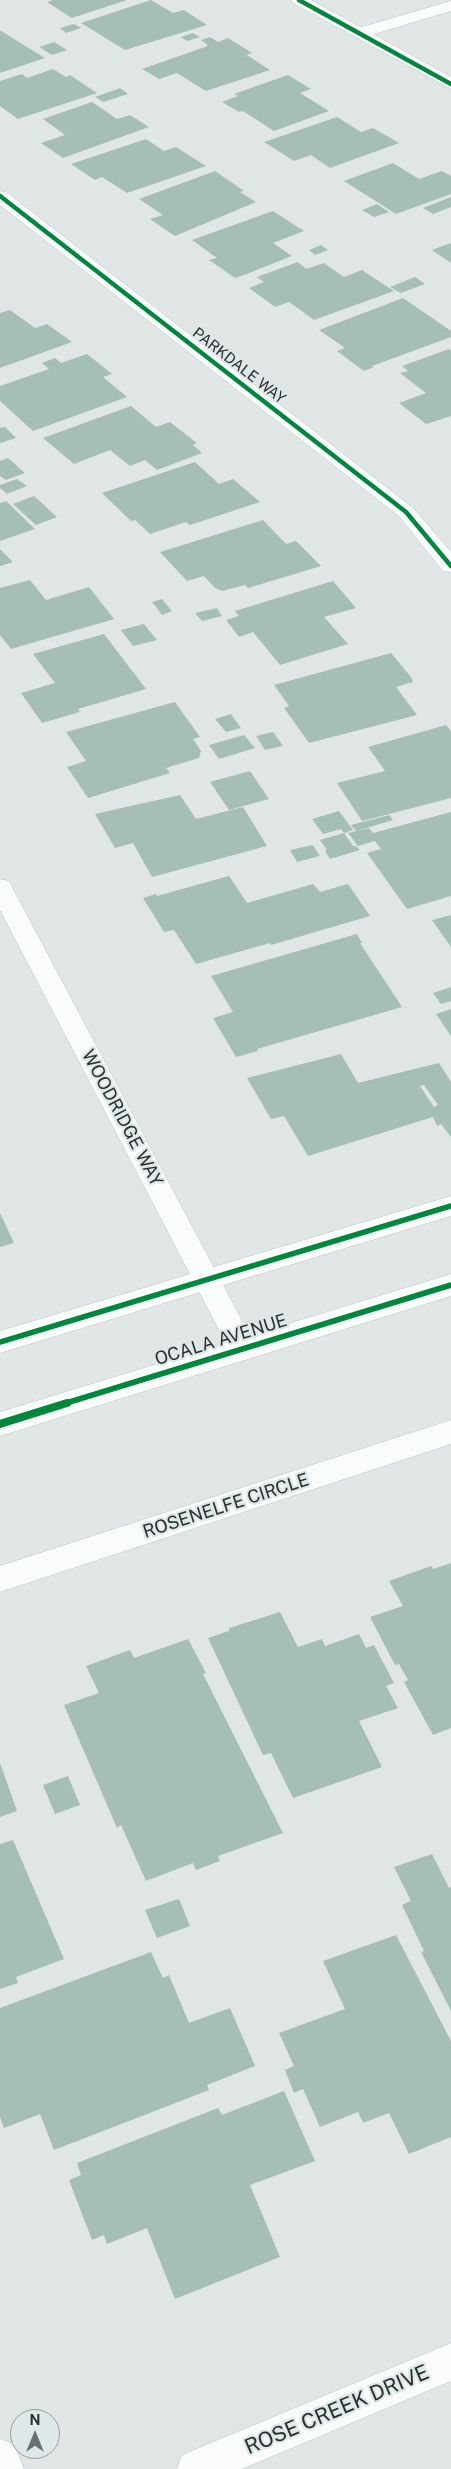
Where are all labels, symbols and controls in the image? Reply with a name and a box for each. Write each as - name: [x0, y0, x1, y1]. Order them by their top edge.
- street label: PARKDALE WAY: [189, 324, 289, 408]
- street label: WOODRIDGE WAY: [77, 1046, 167, 1190]
- street label: OCALA AVENUE: [152, 1310, 290, 1370]
- street label: ROSENELFE CIRCLE: [140, 1469, 312, 1543]
- street label: ROSE CREEK DRIVE: [241, 2360, 433, 2460]
- north arrow: [10, 2409, 60, 2459]
- text: N: [30, 2412, 40, 2428]

